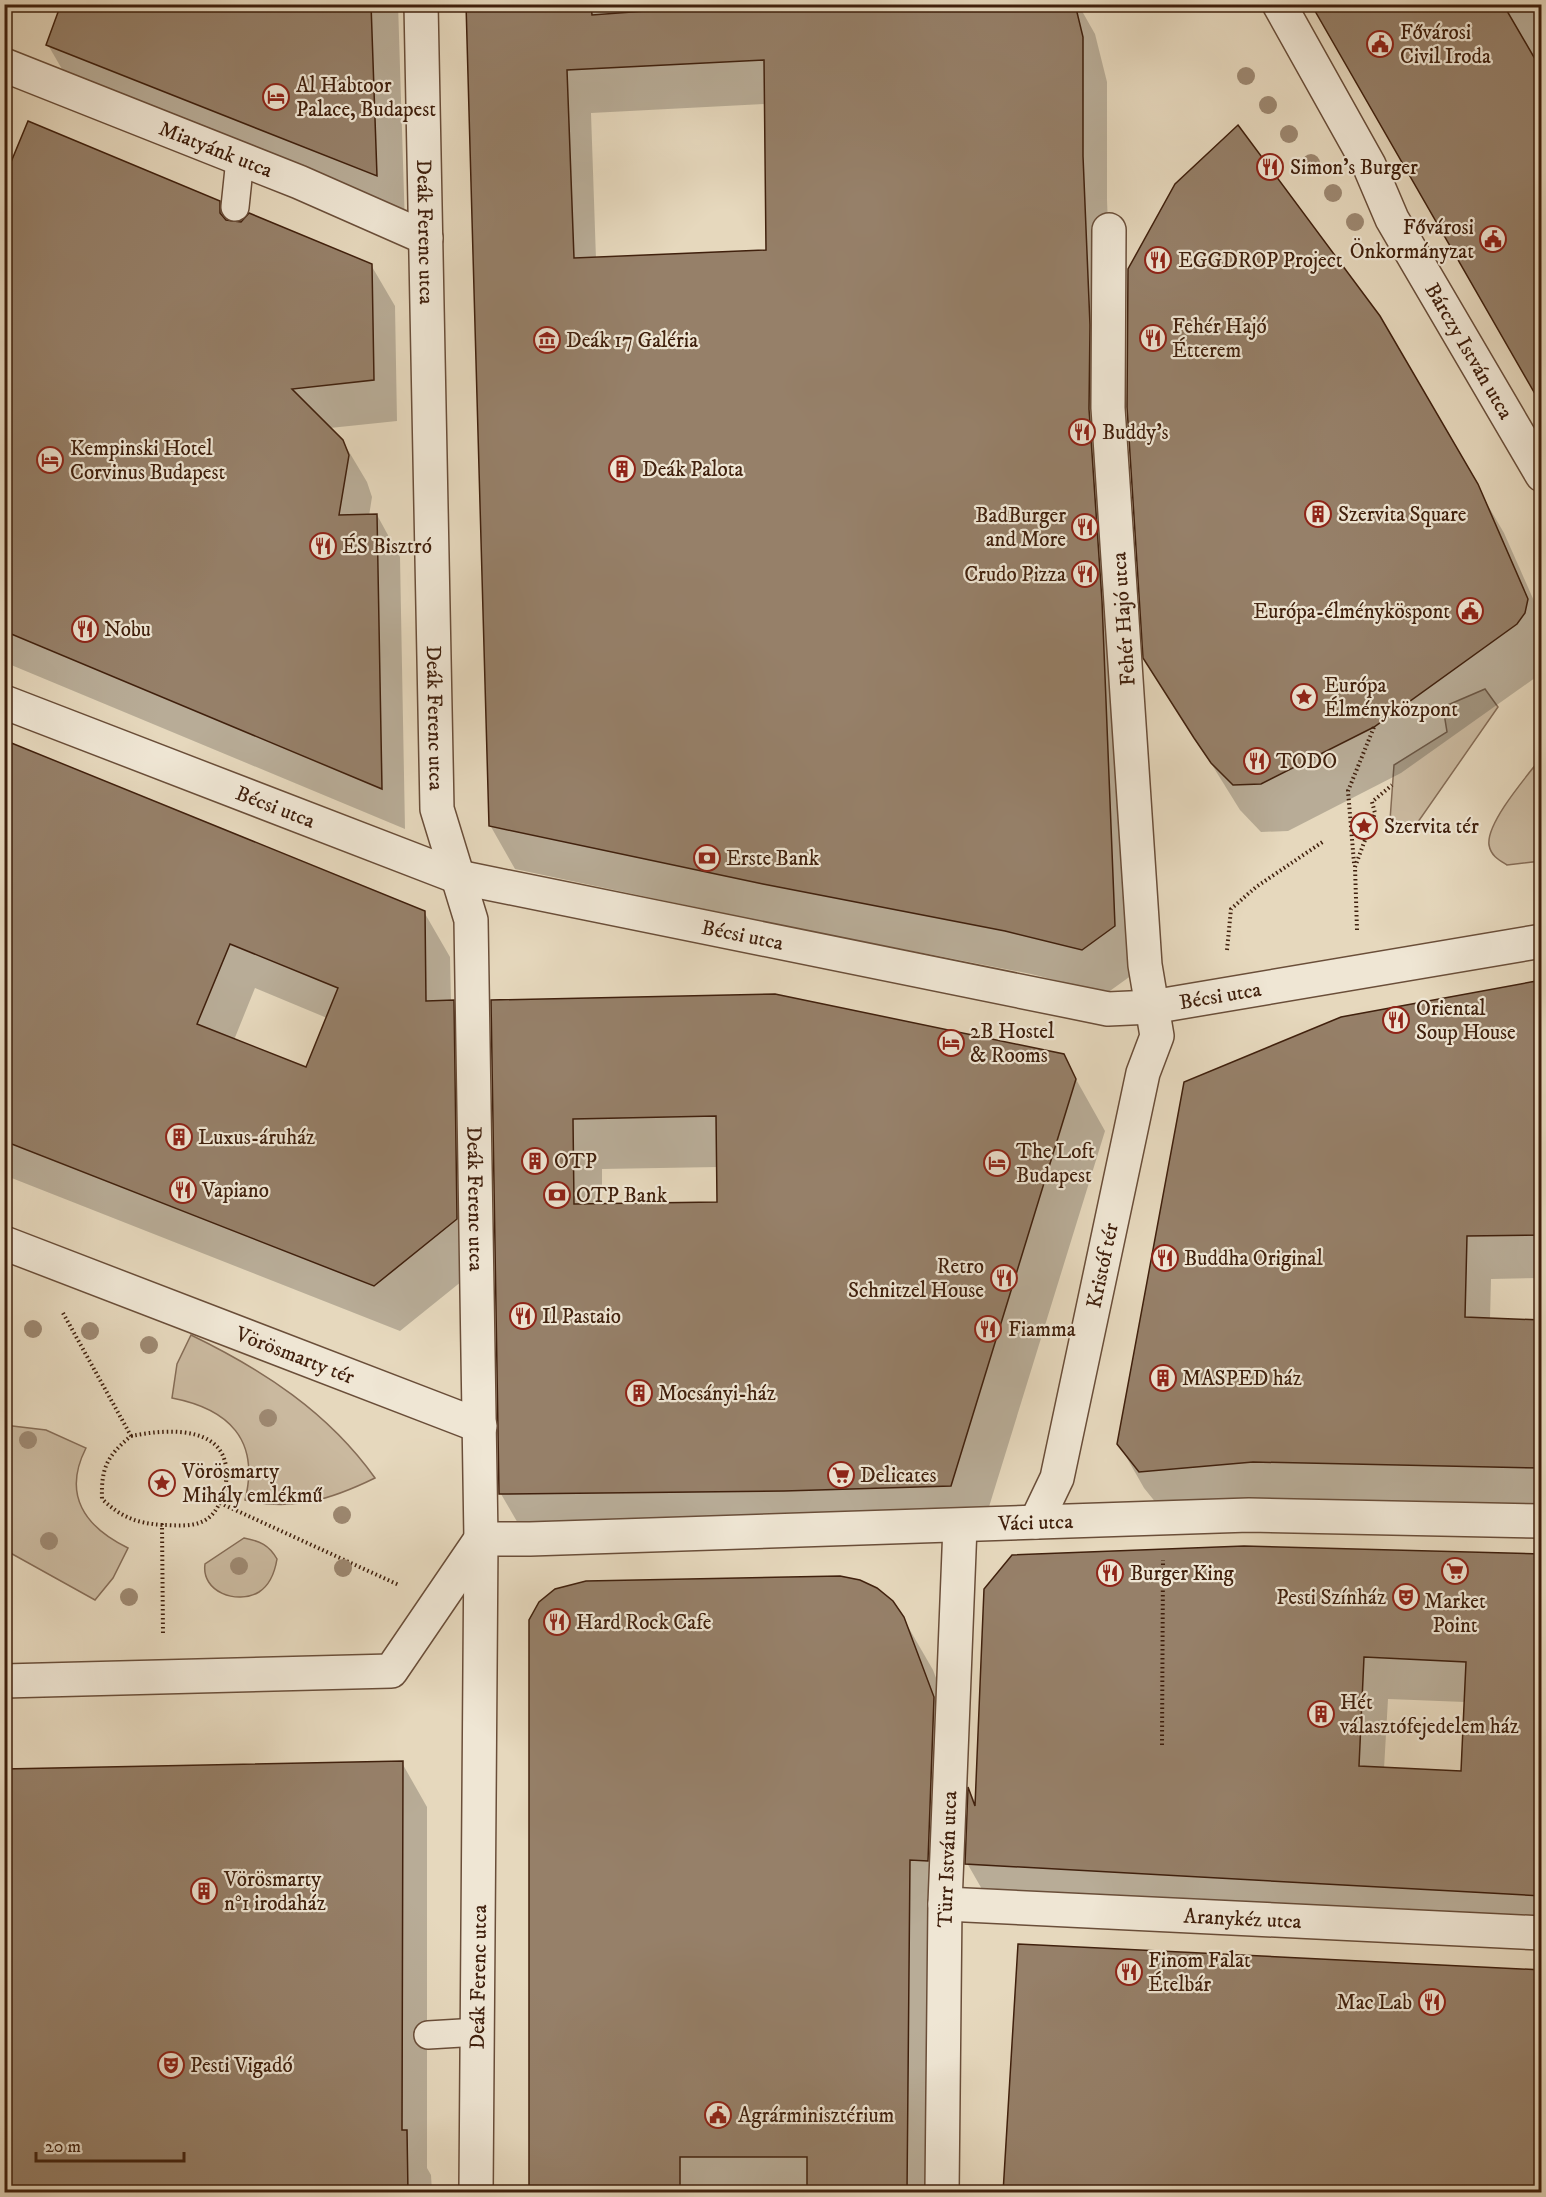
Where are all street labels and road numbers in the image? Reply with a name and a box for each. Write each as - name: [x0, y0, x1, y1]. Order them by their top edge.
- street label: Miatyánk utca: [155, 116, 276, 184]
- street label: Deák Ferenc utca: [410, 159, 439, 305]
- street label: Bárczy István utca: [1418, 279, 1518, 424]
- street label: Fehér Hajó utca: [1106, 551, 1142, 687]
- street label: Deák Ferenc utca: [420, 645, 449, 791]
- street label: Bécsi utca: [232, 781, 319, 835]
- street label: Bécsi utca: [699, 915, 786, 957]
- street label: Bécsi utca: [1177, 977, 1263, 1016]
- street label: Deák Ferenc utca: [460, 1126, 489, 1272]
- street label: Kristóf tér: [1081, 1221, 1125, 1311]
- street label: Vörösmarty tér: [231, 1321, 358, 1391]
- street label: Váci utca: [997, 1509, 1074, 1537]
- street label: Türr István utca: [933, 1790, 963, 1928]
- street label: Deák Ferenc utca: [465, 1904, 493, 2050]
- street label: Aranykéz utca: [1183, 1904, 1302, 1935]

